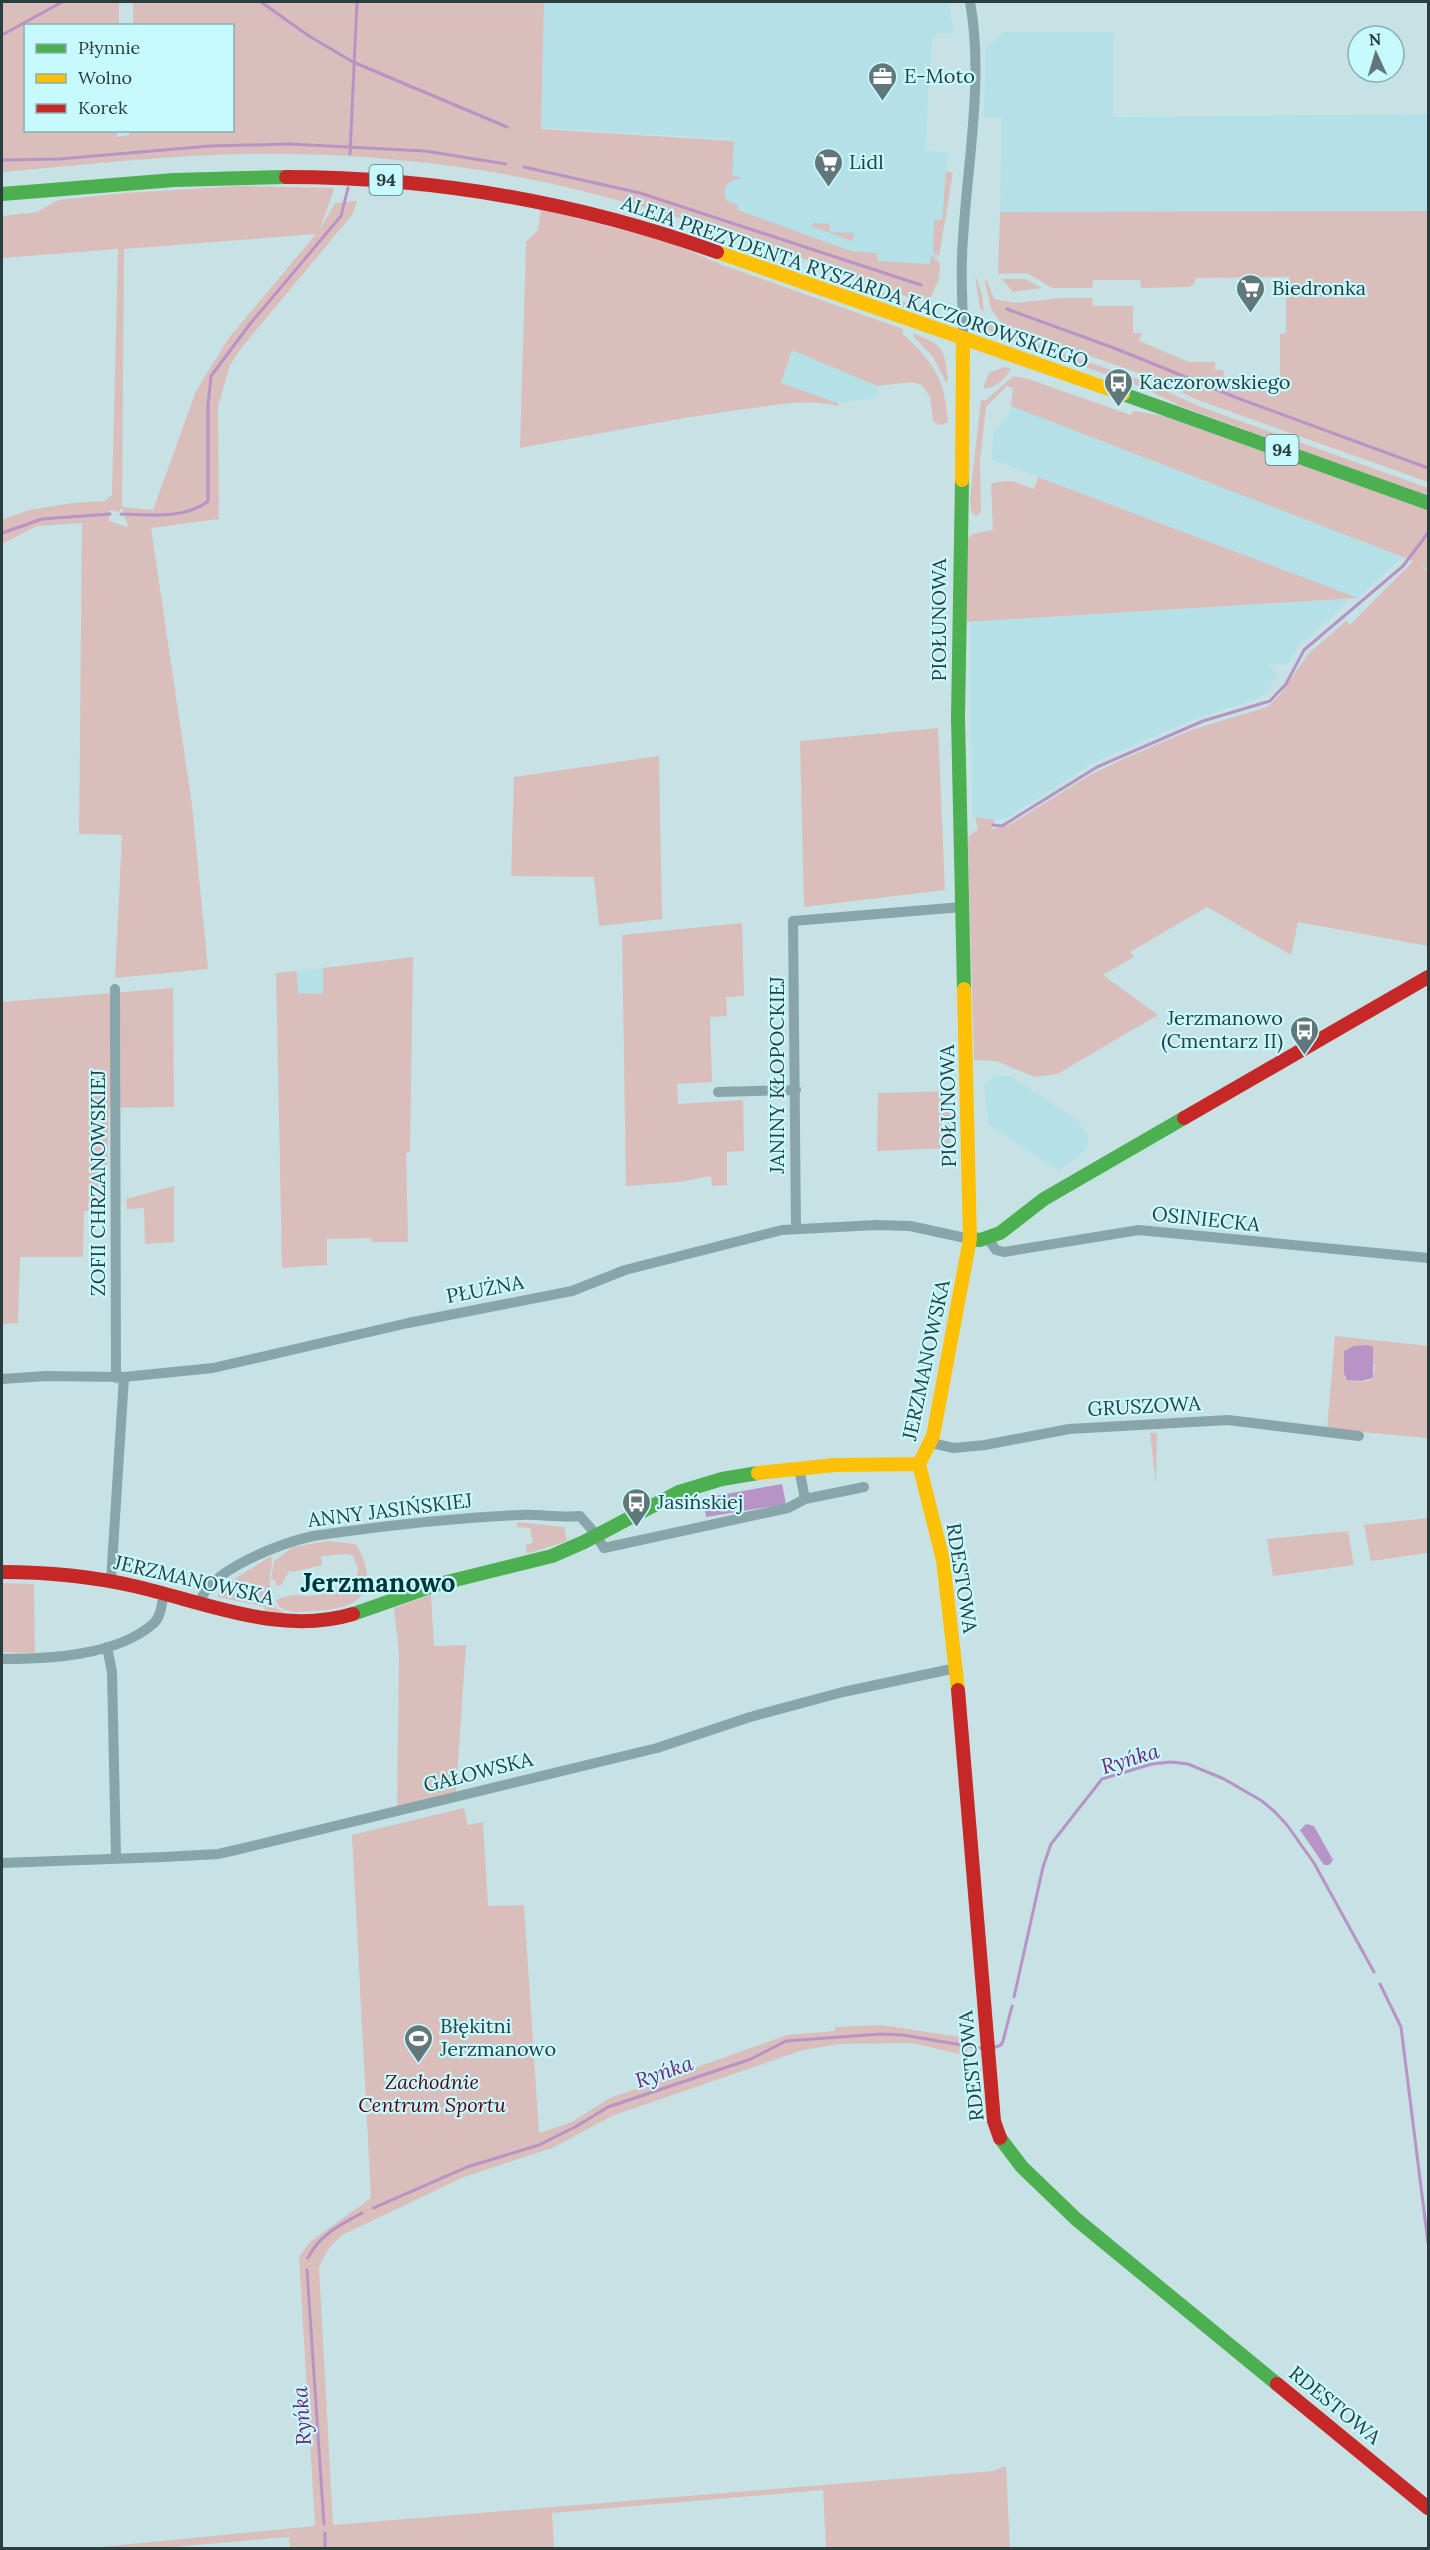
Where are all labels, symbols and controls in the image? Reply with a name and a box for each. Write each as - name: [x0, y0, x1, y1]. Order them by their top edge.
- legend: [24, 24, 234, 132]
- north arrow: [1346, 24, 1406, 84]
- text: N: [1368, 29, 1382, 49]
- text: Płynnie: [78, 36, 141, 59]
- office icon: E-Moto: [867, 60, 899, 102]
- place label: E-Moto: [904, 63, 975, 88]
- text: Wolno: [78, 66, 132, 89]
- text: Korek: [78, 96, 128, 119]
- supermarket icon: Lidl: [812, 146, 844, 188]
- place label: Lidl: [849, 149, 884, 174]
- road number: 94: [370, 165, 402, 195]
- street label: ALEJA PREZYDENTA RYSZARDA KACZOROWSKIEGO: [617, 189, 1092, 374]
- supermarket icon: Biedronka: [1235, 272, 1267, 314]
- place label: Biedronka: [1272, 275, 1366, 300]
- bus stop icon: Kaczorowskiego: [1102, 366, 1134, 408]
- place label: Kaczorowskiego: [1139, 369, 1290, 394]
- road number: 94: [1266, 435, 1298, 465]
- street label: PIOŁUNOWA: [926, 558, 951, 681]
- street label: JANINY KŁOPOCKIEJ: [764, 976, 789, 1175]
- place label: Jerzmanowo (Cmentarz II): [1161, 1005, 1283, 1054]
- bus stop icon: Jerzmanowo (Cmentarz II): [1288, 1014, 1320, 1056]
- street label: PIOŁUNOWA: [934, 1044, 961, 1168]
- street label: ZOFII CHRZANOWSKIEJ: [85, 1070, 110, 1296]
- street label: OSINIECKA: [1151, 1200, 1262, 1237]
- street label: PŁUŻNA: [444, 1269, 526, 1308]
- street label: JERZMANOWSKA: [896, 1277, 955, 1444]
- street label: GRUSZOWA: [1087, 1390, 1202, 1421]
- bus stop icon: Jasińskiej: [620, 1486, 652, 1528]
- street label: ANNY JASIŃSKIEJ: [305, 1487, 473, 1532]
- place label: Jasińskiej: [656, 1489, 743, 1514]
- street label: RDESTOWA: [941, 1521, 984, 1635]
- street label: JERZMANOWSKA: [111, 1549, 277, 1610]
- district label: Jerzmanowo: [301, 1566, 455, 1599]
- water label: Ryńka: [1098, 1737, 1163, 1780]
- street label: GAŁOWSKA: [421, 1746, 536, 1797]
- street label: RDESTOWA: [952, 2009, 989, 2123]
- place label: Błękitni Jerzmanowo: [439, 2013, 556, 2061]
- sports icon: Błękitni Jerzmanowo: [403, 2022, 435, 2064]
- water label: Ryńka: [631, 2049, 697, 2094]
- park label: Zachodnie Centrum Sportu: [358, 2069, 506, 2117]
- street label: RDESTOWA: [1284, 2360, 1387, 2450]
- water label: Ryńka: [286, 2385, 317, 2447]

